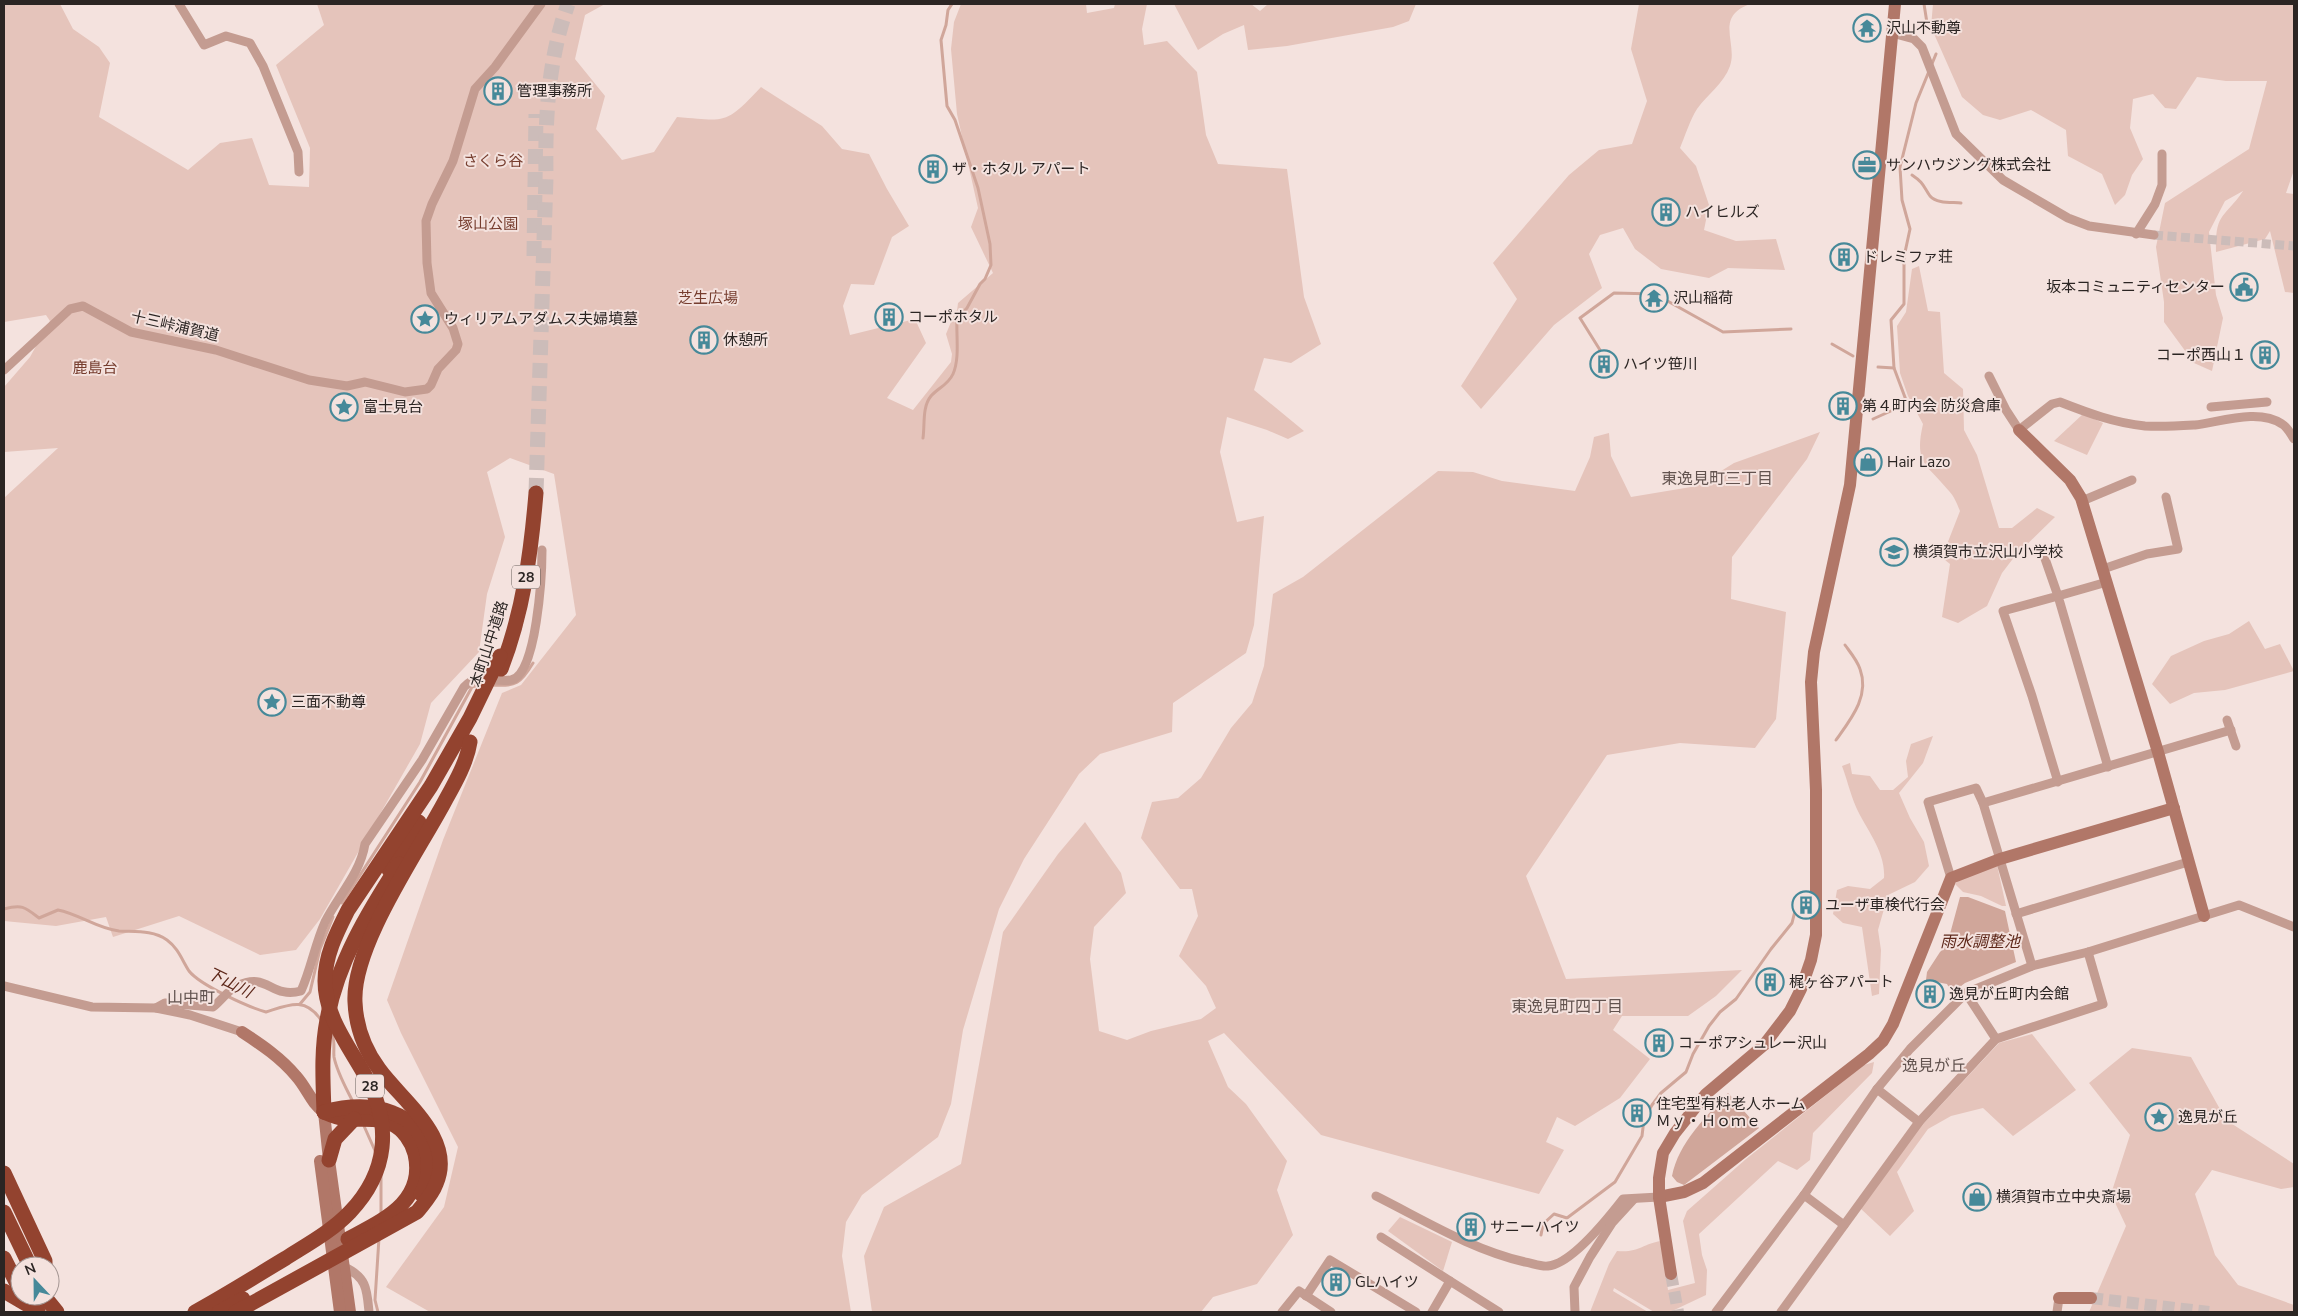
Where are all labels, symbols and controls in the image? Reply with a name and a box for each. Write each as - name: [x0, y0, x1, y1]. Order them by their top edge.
- temple icon: 沢山不動尊: [1852, 13, 1882, 43]
- place label: 沢山不動尊: [1886, 18, 1961, 38]
- building icon: 管理事務所: [483, 76, 513, 106]
- place label: 管理事務所: [517, 81, 592, 101]
- office icon: サンハウジング株式会社: [1852, 150, 1882, 180]
- park label: さくら谷: [463, 151, 523, 171]
- building icon: ザ・ホタル アパート: [918, 154, 948, 184]
- place label: サンハウジング株式会社: [1886, 155, 2051, 175]
- place label: ザ・ホタル アパート: [952, 159, 1091, 179]
- building icon: ハイヒルズ: [1651, 197, 1681, 227]
- place label: ハイヒルズ: [1685, 202, 1760, 222]
- park label: 塚山公園: [458, 214, 518, 234]
- building icon: ドレミファ荘: [1829, 242, 1859, 272]
- place label: ドレミファ荘: [1863, 247, 1953, 267]
- public building icon: 坂本コミュニティセンター: [2229, 272, 2259, 302]
- place label: 坂本コミュニティセンター: [2046, 277, 2225, 297]
- temple icon: 沢山稲荷: [1639, 283, 1669, 313]
- park label: 芝生広場: [678, 288, 738, 308]
- place label: 沢山稲荷: [1673, 288, 1733, 308]
- building icon: コーポホタル: [874, 302, 904, 332]
- place icon: ウィリアムアダムス夫婦墳墓: [410, 304, 440, 334]
- street label: 十三峠浦賀道: [129, 306, 221, 346]
- place label: コーポホタル: [908, 307, 998, 327]
- place label: ウィリアムアダムス夫婦墳墓: [444, 309, 638, 329]
- building icon: 休憩所: [689, 325, 719, 355]
- place label: 休憩所: [723, 330, 768, 350]
- building icon: コーポ西山１: [2250, 340, 2280, 370]
- place label: コーポ西山１: [2156, 345, 2246, 365]
- building icon: ハイツ笹川: [1589, 349, 1619, 379]
- place label: ハイツ笹川: [1623, 354, 1698, 374]
- park label: 鹿島台: [72, 358, 118, 378]
- building icon: 第４町内会 防災倉庫: [1828, 391, 1858, 421]
- place icon: 富士見台: [329, 392, 359, 422]
- place label: 第４町内会 防災倉庫: [1862, 396, 2001, 416]
- place label: 富士見台: [363, 397, 423, 417]
- shop icon: Hair Lazo: [1853, 447, 1883, 477]
- place label: Hair Lazo: [1887, 452, 1950, 472]
- district label: 東逸見町三丁目: [1661, 468, 1773, 490]
- school or university icon: 横須賀市立沢山小学校: [1879, 537, 1909, 567]
- place label: 横須賀市立沢山小学校: [1913, 542, 2063, 562]
- road number: 28: [512, 566, 540, 588]
- street label: 本町山中道路: [466, 598, 512, 690]
- place icon: 三面不動尊: [257, 687, 287, 717]
- place label: 三面不動尊: [291, 692, 366, 712]
- building icon: ユーザ車検代行会: [1791, 890, 1821, 920]
- place label: ユーザ車検代行会: [1825, 895, 1945, 915]
- water label: 雨水調整池: [1940, 931, 2022, 953]
- water label: 下山川: [203, 962, 258, 1004]
- building icon: 梶ヶ谷アパート: [1755, 967, 1785, 997]
- place label: 梶ヶ谷アパート: [1789, 972, 1894, 992]
- building icon: 逸見が丘町内会館: [1915, 979, 1945, 1009]
- place label: 逸見が丘町内会館: [1949, 984, 2069, 1004]
- district label: 山中町: [167, 987, 215, 1009]
- district label: 東逸見町四丁目: [1511, 996, 1623, 1018]
- building icon: コーポアシュレー沢山: [1644, 1028, 1674, 1058]
- place label: コーポアシュレー沢山: [1678, 1033, 1827, 1053]
- district label: 逸見が丘: [1902, 1055, 1966, 1077]
- road number: 28: [356, 1074, 384, 1098]
- place label: 住宅型有料老人ホーム Ｍｙ・Ｈｏｍｅ: [1656, 1094, 1806, 1131]
- building icon: 住宅型有料老人ホーム Ｍｙ・Ｈｏｍｅ: [1622, 1098, 1652, 1128]
- place icon: 逸見が丘: [2144, 1102, 2174, 1132]
- place label: 逸見が丘: [2178, 1107, 2238, 1127]
- shop icon: 横須賀市立中央斎場: [1962, 1182, 1992, 1212]
- place label: 横須賀市立中央斎場: [1996, 1187, 2131, 1207]
- building icon: サニーハイツ: [1456, 1212, 1486, 1242]
- place label: サニーハイツ: [1490, 1217, 1579, 1237]
- north arrow: [10, 1256, 60, 1306]
- text: N: [22, 1259, 39, 1280]
- building icon: GLハイツ: [1321, 1267, 1351, 1297]
- place label: GLハイツ: [1355, 1272, 1419, 1292]

